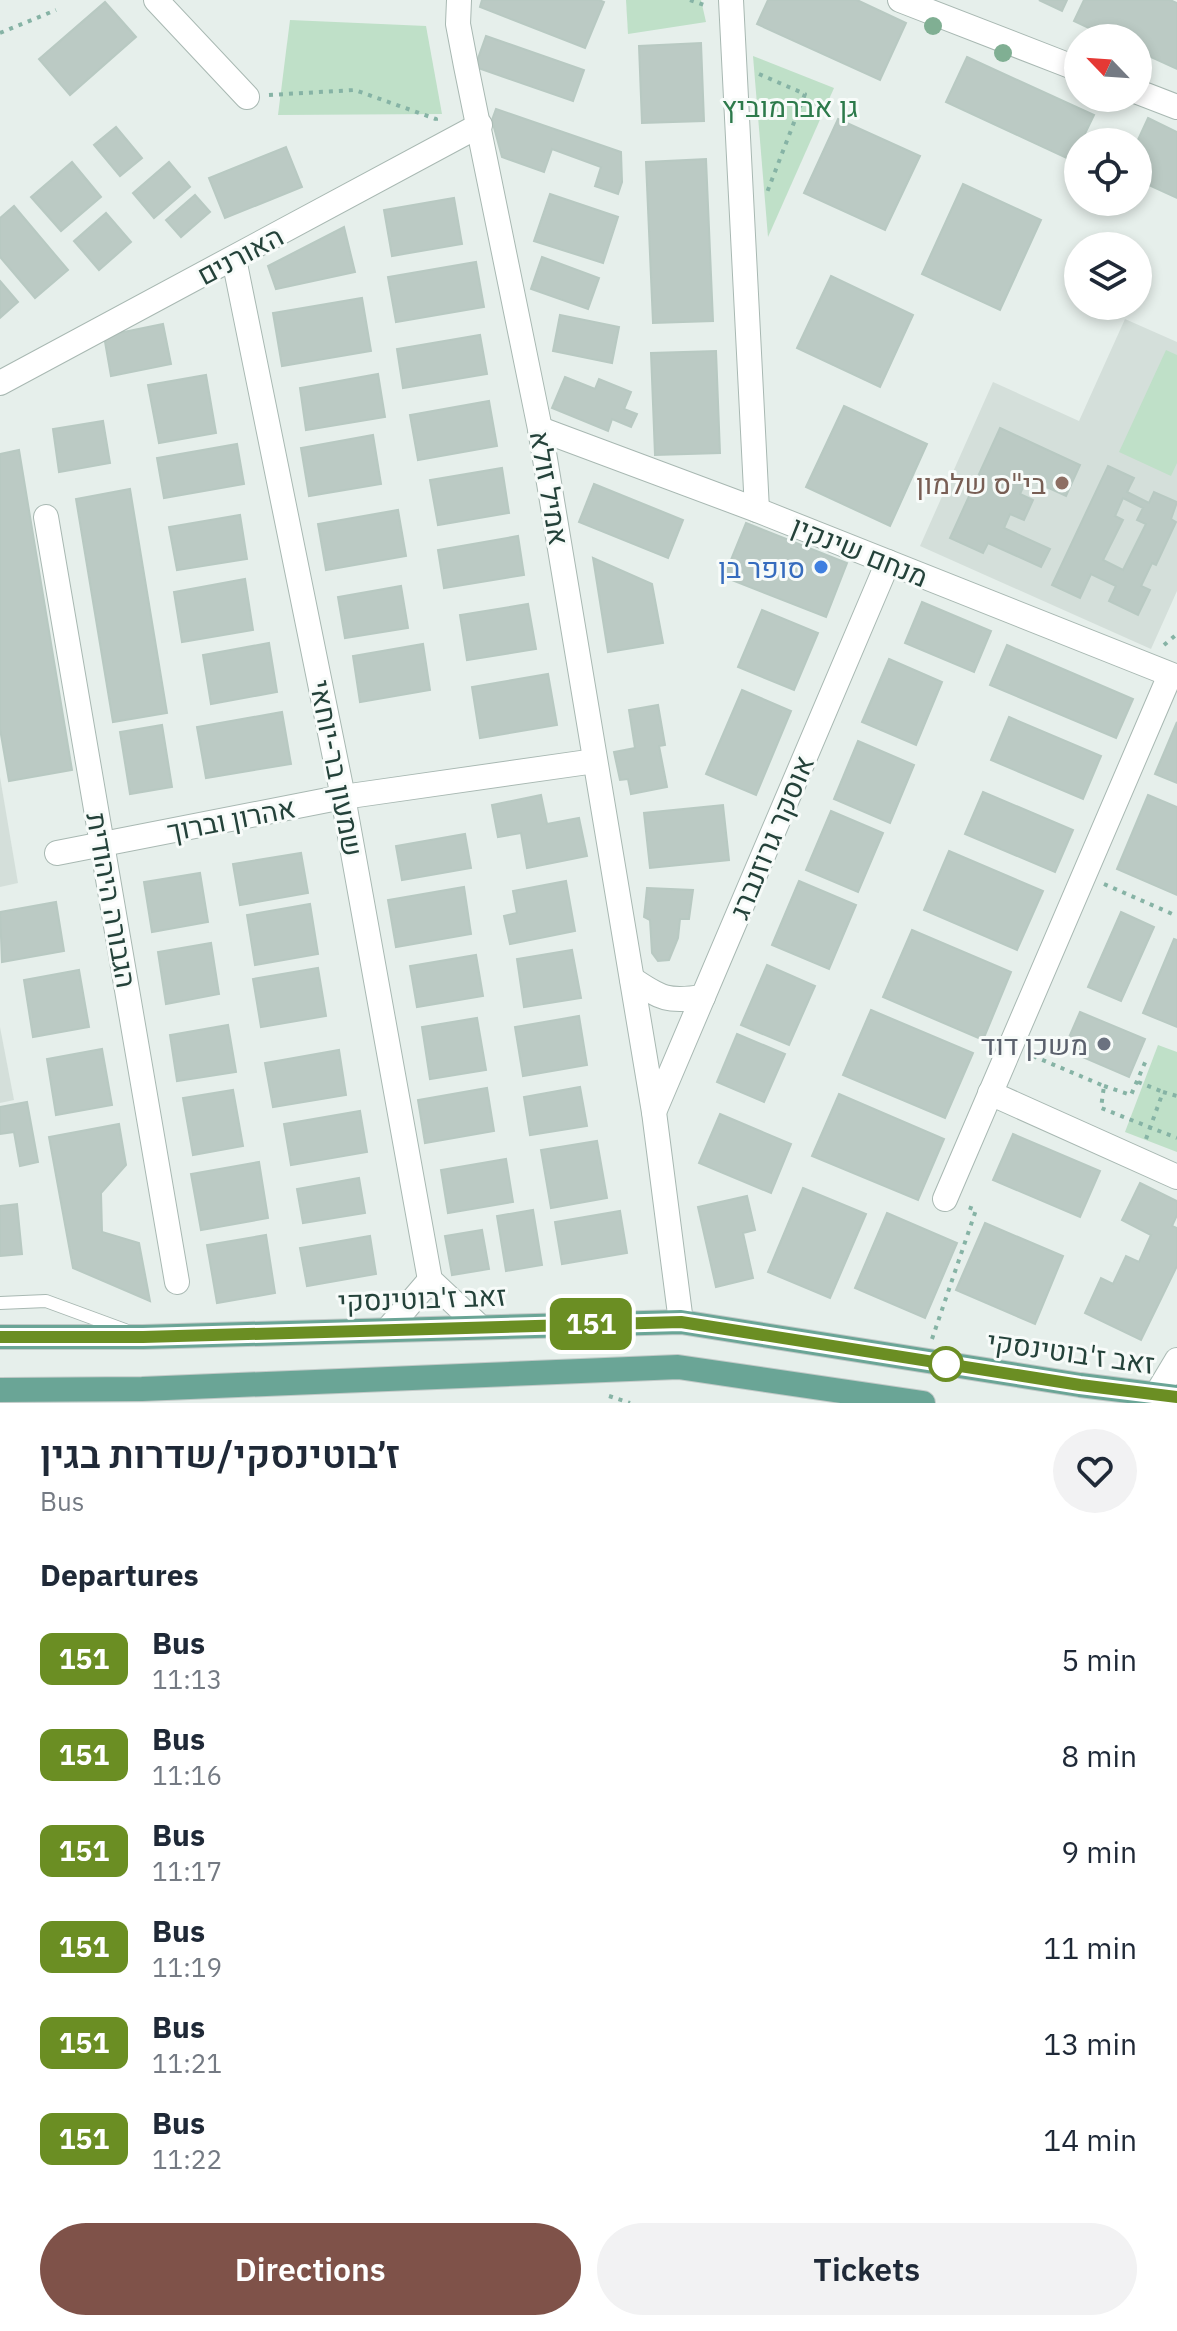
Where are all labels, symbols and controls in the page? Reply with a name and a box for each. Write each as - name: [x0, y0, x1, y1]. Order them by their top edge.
- north arrow: [1064, 24, 1152, 112]
- map controls: [1064, 24, 1152, 320]
- park label: גן אברמוביץ: [722, 88, 858, 125]
- button: locate: [1064, 128, 1152, 216]
- street label: האורנים: [190, 217, 290, 293]
- button: layers: [1064, 232, 1152, 320]
- street label: אמיל זולא: [522, 428, 578, 548]
- place label: בי"ס שלמון: [916, 465, 1046, 502]
- marker: בי"ס שלמון: [1053, 474, 1071, 492]
- street label: מנחם שינקין: [786, 507, 934, 595]
- place label: סופר בן: [718, 549, 805, 586]
- marker: סופר בן: [812, 558, 830, 576]
- street label: שמעון בר-יוחאי: [302, 677, 372, 859]
- street label: אוסקר גרוזנברג: [720, 750, 822, 924]
- street label: אהרון וברוך: [164, 788, 298, 850]
- street label: הגבורה היהודית: [78, 810, 146, 990]
- place label: משכן דוד: [981, 1026, 1088, 1063]
- marker: משכן דוד: [1095, 1035, 1113, 1053]
- street label: זאב ז'בוטינסקי: [337, 1277, 507, 1319]
- line badge: 151: [545, 1298, 637, 1350]
- text: 151: [566, 1305, 616, 1342]
- street label: זאב ז'בוטינסקי: [985, 1322, 1157, 1382]
- unlabelled marker: [929, 1347, 963, 1381]
- text: ז׳בוטינסקי/שדרות בגין: [40, 1429, 400, 1478]
- button: heart: [1053, 1429, 1137, 1513]
- text: Bus: [40, 1484, 84, 1518]
- text: Departures: [40, 1555, 199, 1594]
- text: Bus: [152, 1623, 205, 1662]
- text: 151: [59, 1640, 109, 1677]
- text: 5 min: [1061, 1640, 1137, 1679]
- text: 11:13: [152, 1662, 222, 1696]
- text: Bus: [152, 1719, 205, 1758]
- text: 151: [59, 1736, 109, 1773]
- text: 8 min: [1061, 1736, 1137, 1775]
- text: 11:16: [152, 1758, 222, 1792]
- text: Bus: [152, 1815, 205, 1854]
- text: 151: [59, 1832, 109, 1869]
- text: 9 min: [1061, 1832, 1137, 1871]
- text: 11:17: [152, 1854, 222, 1888]
- text: Bus: [152, 1911, 205, 1950]
- text: 151: [59, 1928, 109, 1965]
- text: 11 min: [1043, 1928, 1137, 1967]
- text: 11:19: [152, 1950, 222, 1984]
- text: Bus: [152, 2007, 205, 2046]
- text: 151: [59, 2024, 109, 2061]
- text: 13 min: [1043, 2024, 1137, 2063]
- text: 11:21: [152, 2046, 222, 2080]
- text: Bus: [152, 2103, 205, 2142]
- text: 151: [59, 2120, 109, 2157]
- text: 14 min: [1043, 2120, 1137, 2159]
- text: 11:22: [152, 2142, 222, 2176]
- button: Directions: [40, 2223, 581, 2315]
- button: Tickets: [597, 2223, 1137, 2315]

